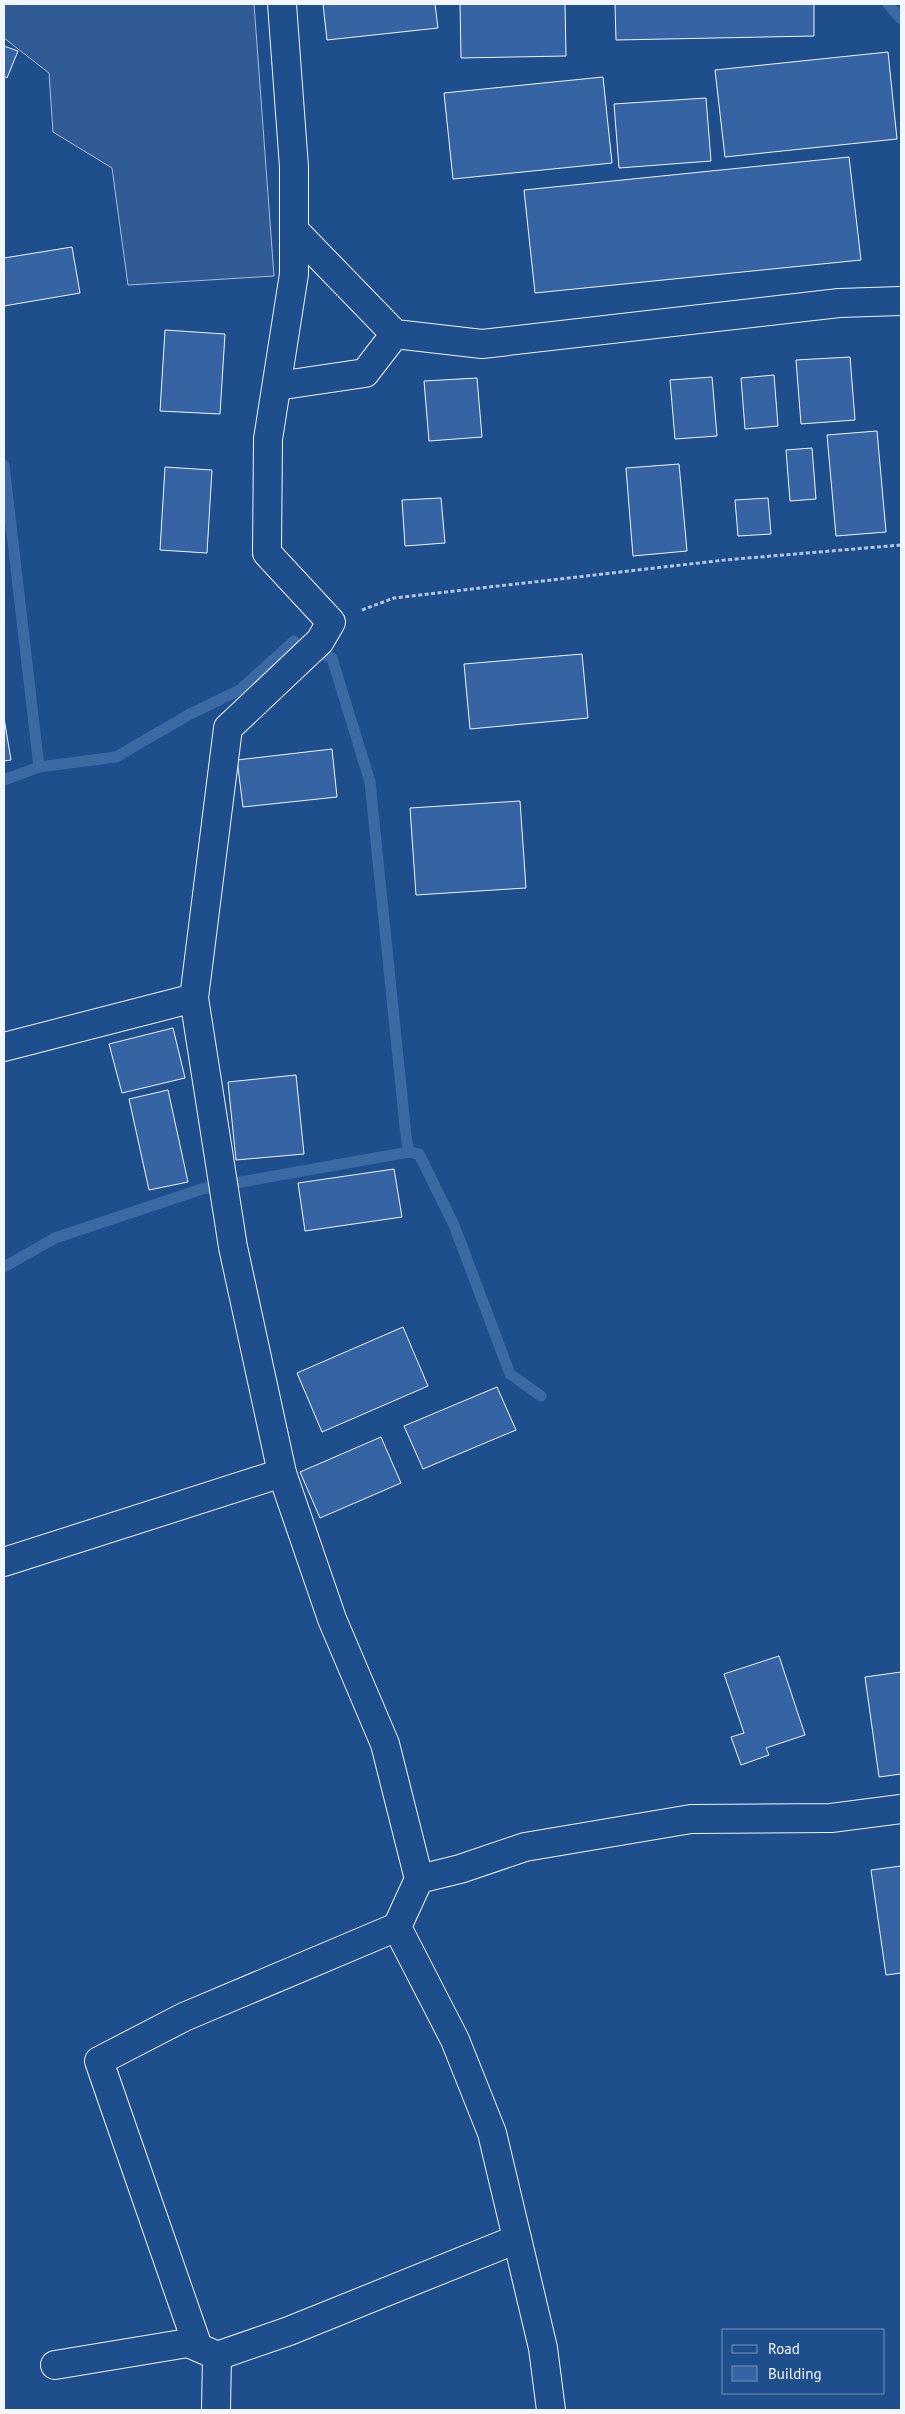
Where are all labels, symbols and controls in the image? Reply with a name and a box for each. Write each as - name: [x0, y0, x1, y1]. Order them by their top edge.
- legend: [722, 2329, 885, 2394]
- text: Road: [768, 2339, 800, 2358]
- text: Building: [768, 2364, 822, 2383]

